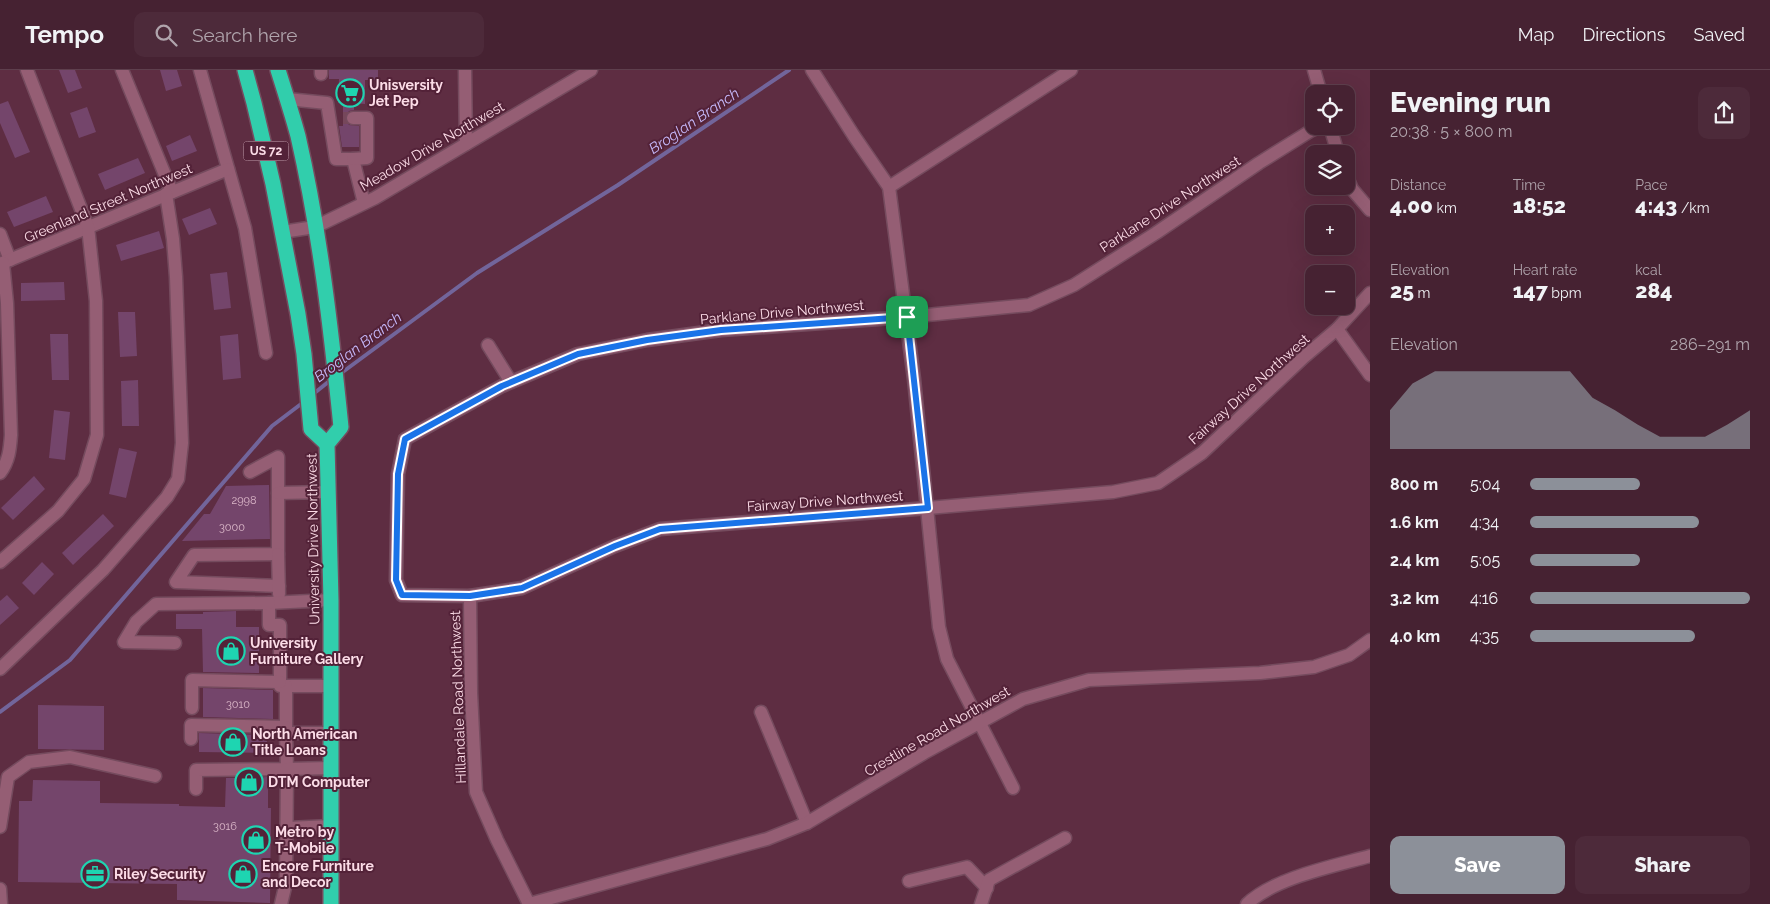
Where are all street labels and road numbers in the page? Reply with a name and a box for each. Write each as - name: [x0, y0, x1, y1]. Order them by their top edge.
- street label: Meadow Drive Northwest: [357, 98, 507, 194]
- road number: US 72: [244, 142, 288, 160]
- street label: Parklane Drive Northwest: [1097, 152, 1244, 255]
- street label: Greenland Street Northwest: [22, 160, 195, 246]
- street label: Parklane Drive Northwest: [699, 297, 865, 327]
- street label: Fairway Drive Northwest: [1185, 330, 1313, 447]
- street label: University Drive Northwest: [303, 453, 322, 625]
- street label: Fairway Drive Northwest: [746, 488, 904, 514]
- street label: Hillandale Road Northwest: [447, 610, 469, 784]
- street label: Crestline Road Northwest: [861, 683, 1013, 779]

